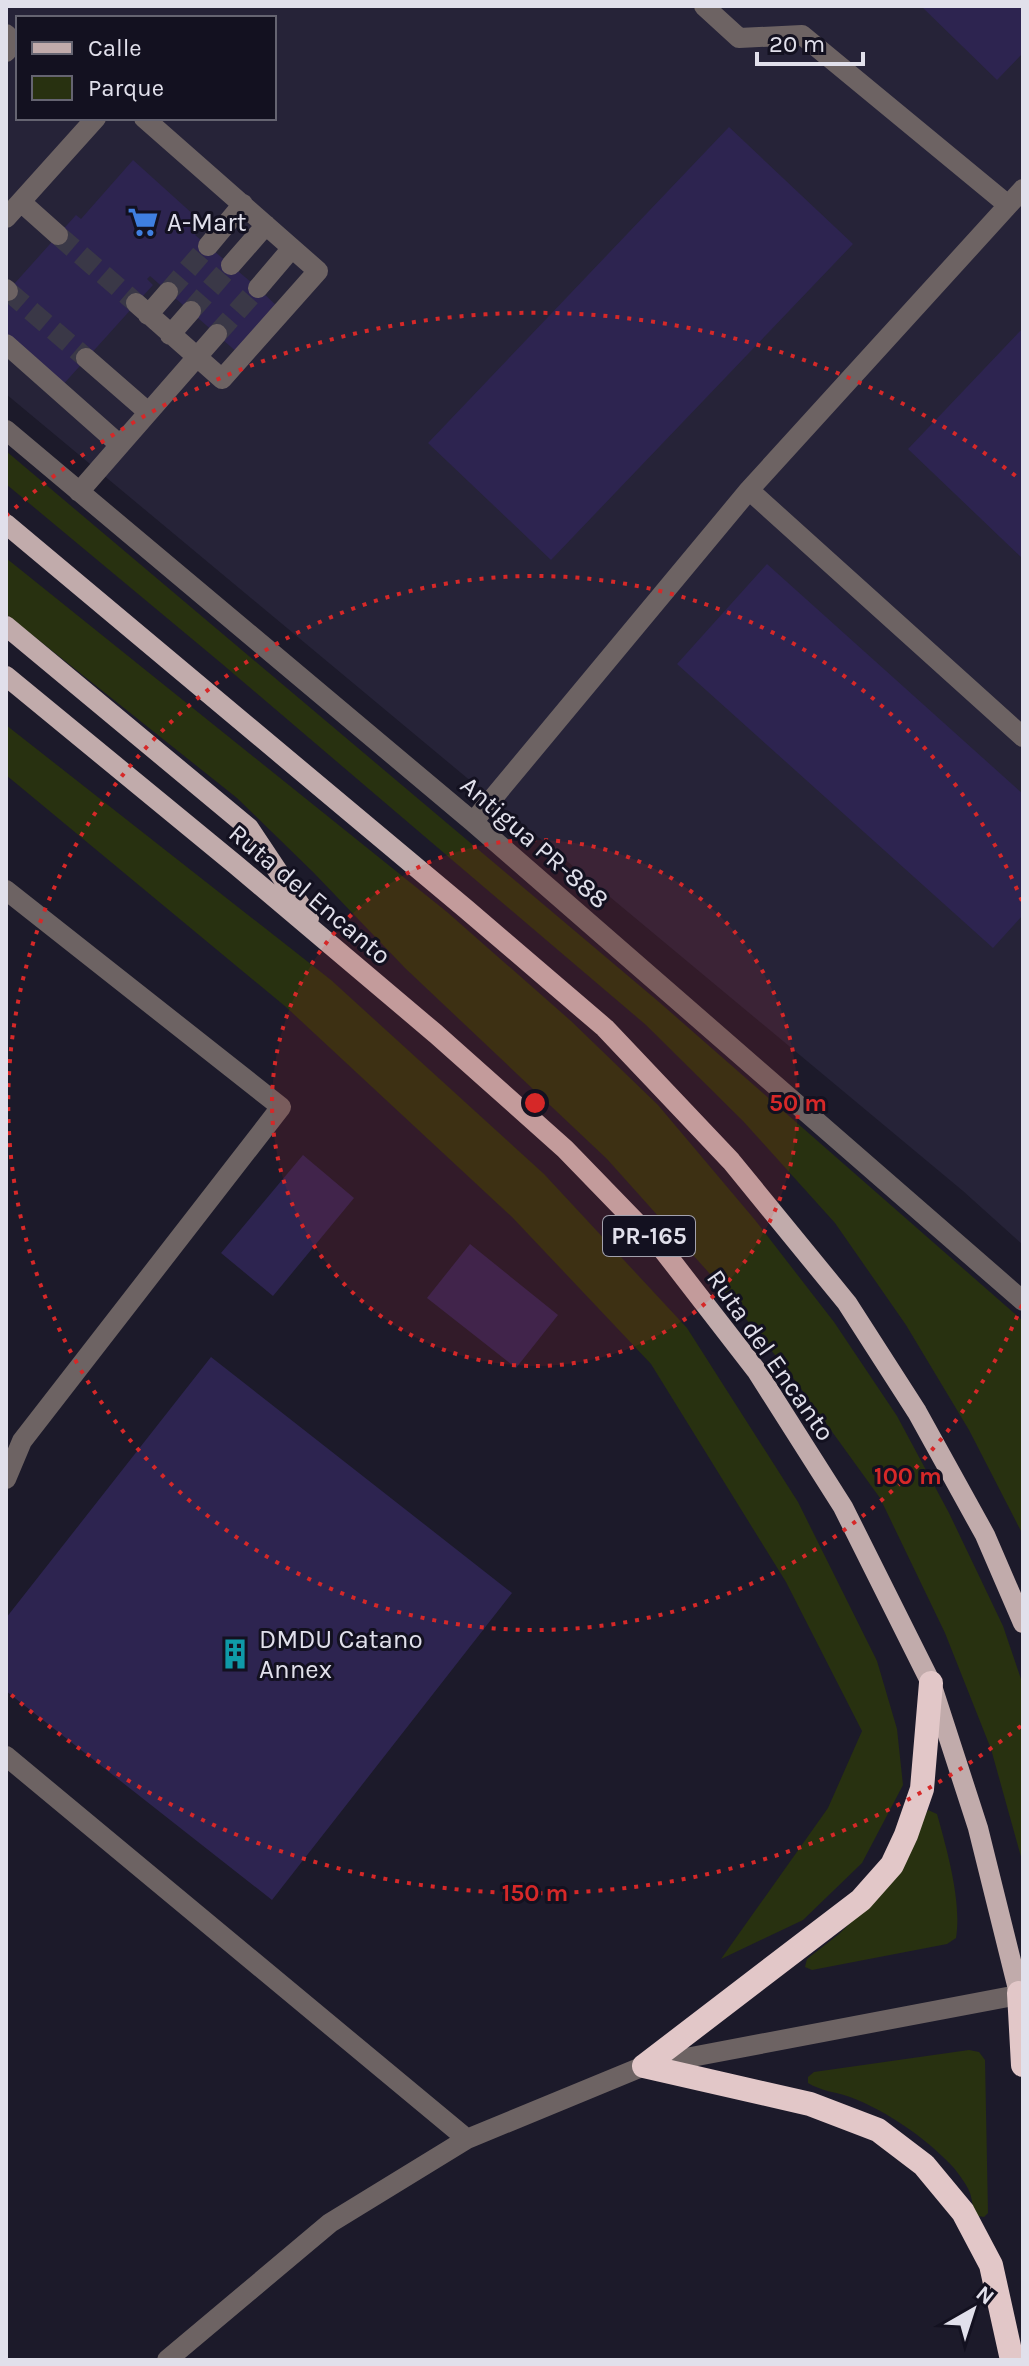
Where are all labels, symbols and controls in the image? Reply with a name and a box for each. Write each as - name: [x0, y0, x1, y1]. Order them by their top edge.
- legend: [16, 16, 276, 120]
- scale bar: [757, 16, 863, 66]
- text: 20 m: [769, 30, 825, 58]
- text: Calle: [88, 34, 142, 62]
- text: Parque: [88, 74, 164, 102]
- supermarket icon: A-Mart: [126, 205, 160, 239]
- place label: A-Mart: [167, 207, 247, 238]
- street label: Antigua PR-888: [454, 770, 615, 915]
- street label: Ruta del Encanto: [222, 818, 397, 971]
- centre of rings: [521, 1089, 549, 1117]
- text: 50 m: [769, 1089, 827, 1117]
- road number: PR-165: [603, 1216, 695, 1256]
- street label: Ruta del Encanto: [700, 1264, 841, 1447]
- text: 100 m: [874, 1462, 942, 1490]
- place label: DMDU Catano Annex: [259, 1624, 423, 1685]
- building icon: DMDU Catano Annex: [218, 1637, 252, 1671]
- text: 150 m: [502, 1879, 568, 1907]
- north arrow: [933, 2270, 1013, 2350]
- text: N: [971, 2280, 999, 2310]

